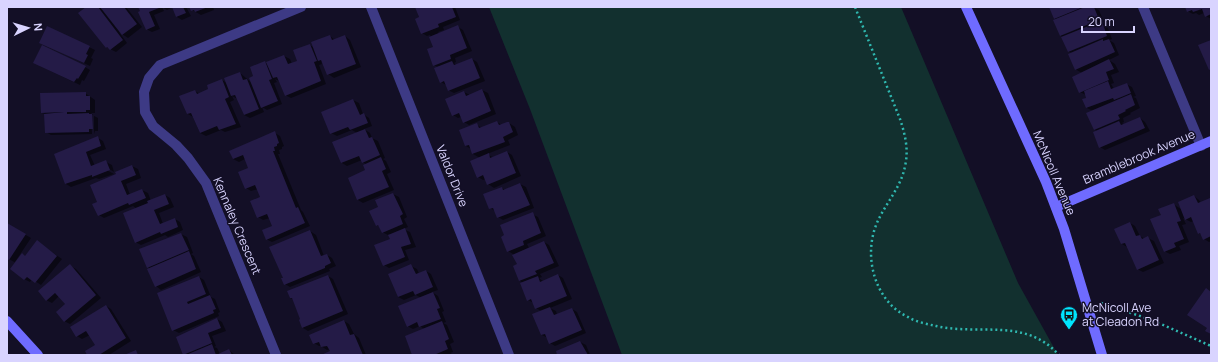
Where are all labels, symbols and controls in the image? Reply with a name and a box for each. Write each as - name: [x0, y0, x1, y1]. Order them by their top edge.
- north arrow: [8, 8, 48, 48]
- scale bar: [1082, 8, 1134, 34]
- text: 20 m: [1088, 13, 1115, 30]
- text: N: [31, 22, 46, 32]
- street label: Bramblebrook Avenue: [1080, 125, 1197, 188]
- street label: McNicoll Avenue: [1029, 128, 1080, 218]
- street label: Valdor Drive: [432, 142, 473, 209]
- street label: Kennaley Crescent: [209, 175, 266, 277]
- place label: McNicoll Ave at Cleadon Rd: [1082, 299, 1159, 330]
- bus stop icon: McNicoll Ave at Cleadon Rd: [1059, 305, 1079, 330]

